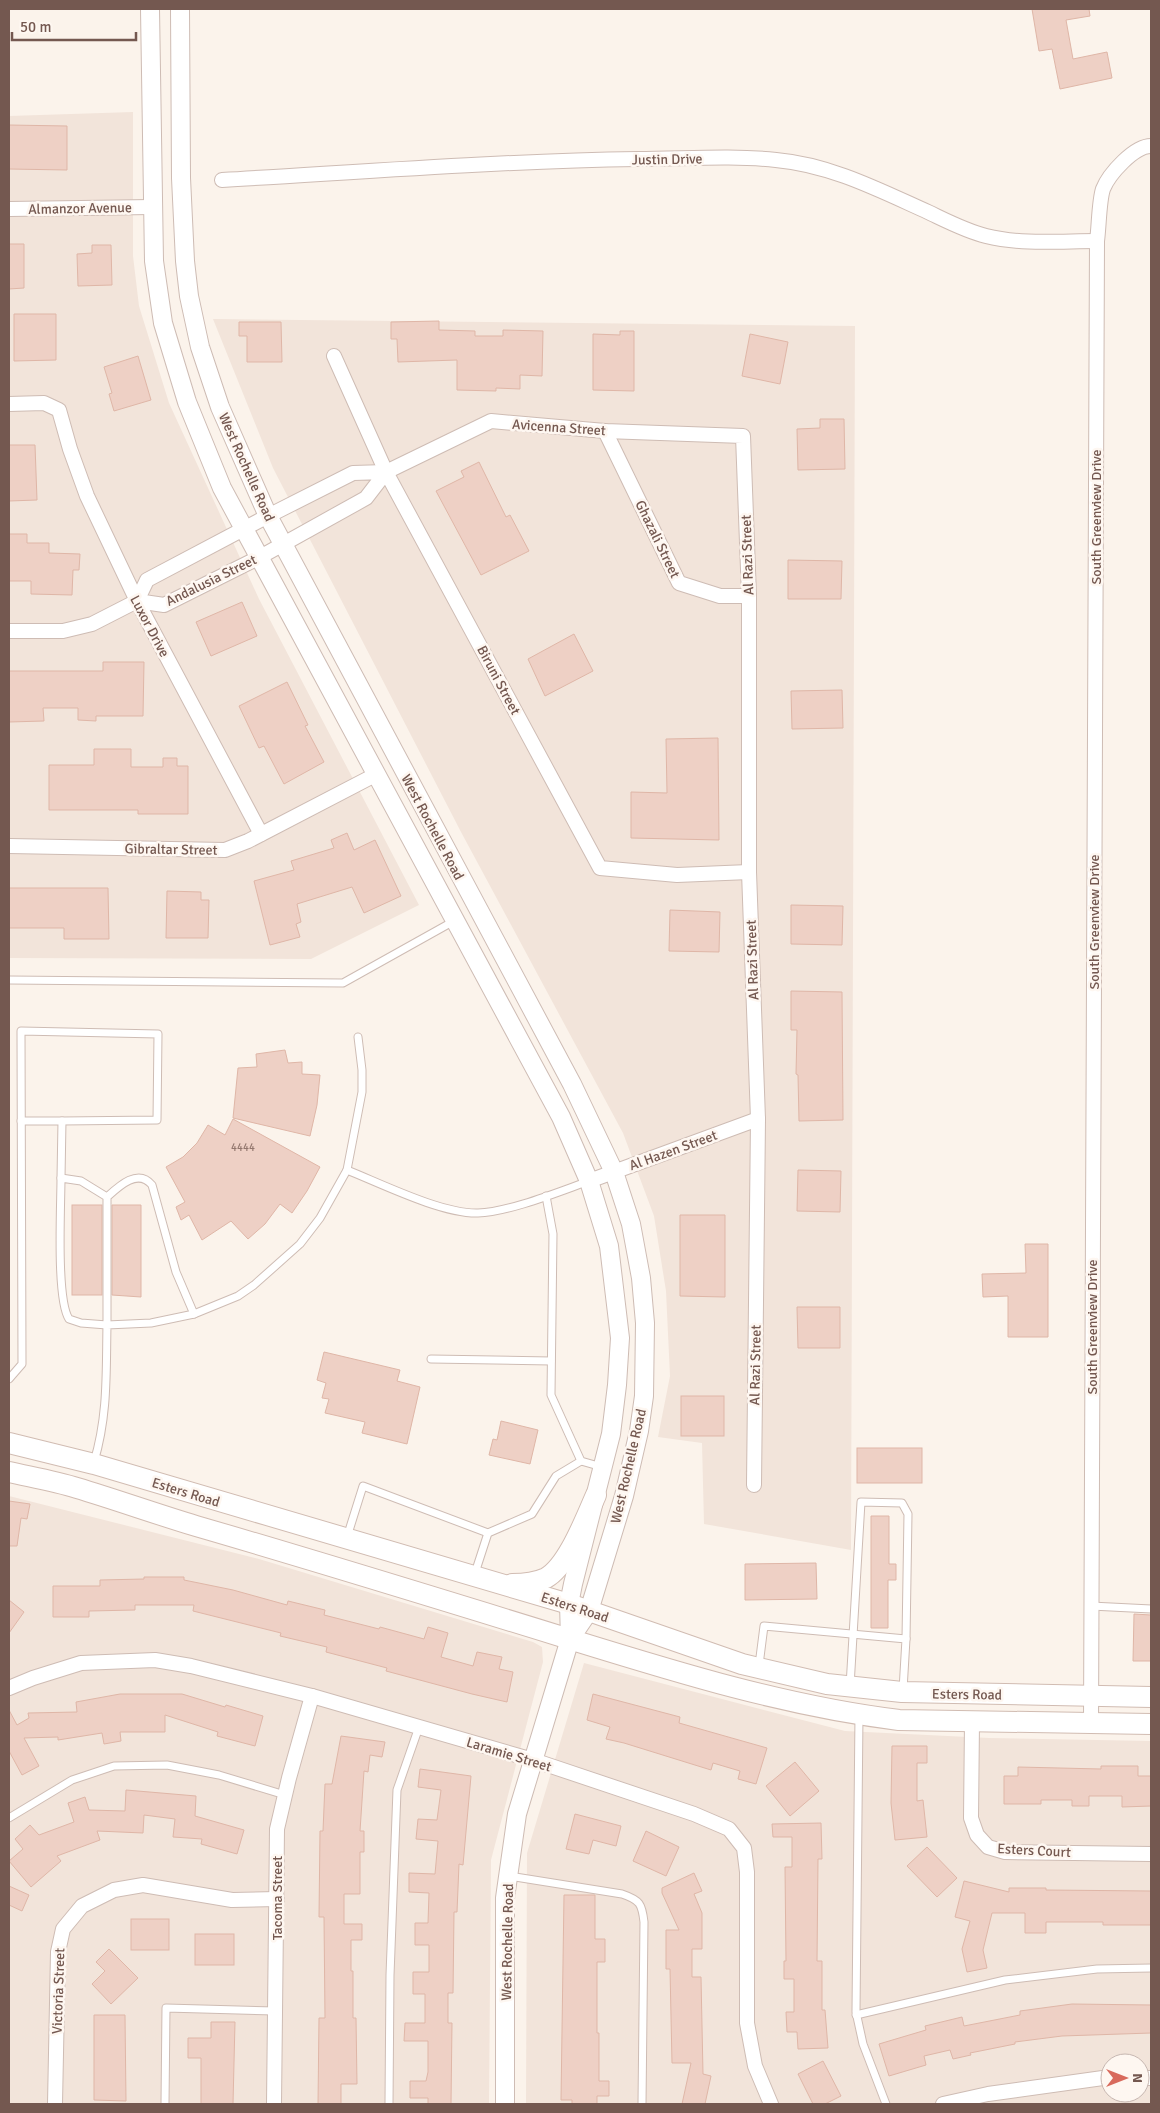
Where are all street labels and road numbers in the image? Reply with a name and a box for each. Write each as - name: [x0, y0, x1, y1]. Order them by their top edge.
- street label: Justin Drive: [631, 150, 703, 169]
- street label: Almanzor Avenue: [28, 199, 132, 218]
- street label: West Rochelle Road: [215, 410, 278, 524]
- street label: Avicenna Street: [512, 416, 606, 439]
- street label: South Greenview Drive: [1088, 450, 1105, 585]
- street label: Ghazali Street: [631, 498, 684, 581]
- street label: Al Razi Street: [738, 514, 757, 596]
- street label: Andalusia Street: [163, 551, 259, 610]
- street label: Luxor Drive: [126, 592, 173, 660]
- street label: Biruni Street: [473, 643, 524, 718]
- street label: West Rochelle Road: [398, 772, 468, 883]
- street label: Gibraltar Street: [124, 840, 218, 859]
- street label: South Greenview Drive: [1086, 855, 1103, 990]
- street label: Al Razi Street: [743, 919, 762, 1001]
- street label: Al Hazen Street: [627, 1127, 720, 1174]
- street label: South Greenview Drive: [1084, 1260, 1101, 1395]
- street label: Al Razi Street: [746, 1324, 765, 1405]
- street label: West Rochelle Road: [607, 1407, 650, 1525]
- street label: Esters Road: [150, 1474, 222, 1511]
- street label: Esters Road: [539, 1589, 611, 1626]
- street label: Esters Road: [932, 1685, 1002, 1704]
- street label: Laramie Street: [464, 1733, 553, 1775]
- street label: Esters Court: [997, 1840, 1071, 1861]
- street label: Tacoma Street: [269, 1856, 286, 1940]
- street label: West Rochelle Road: [498, 1883, 517, 2001]
- street label: Victoria Street: [48, 1947, 69, 2034]

